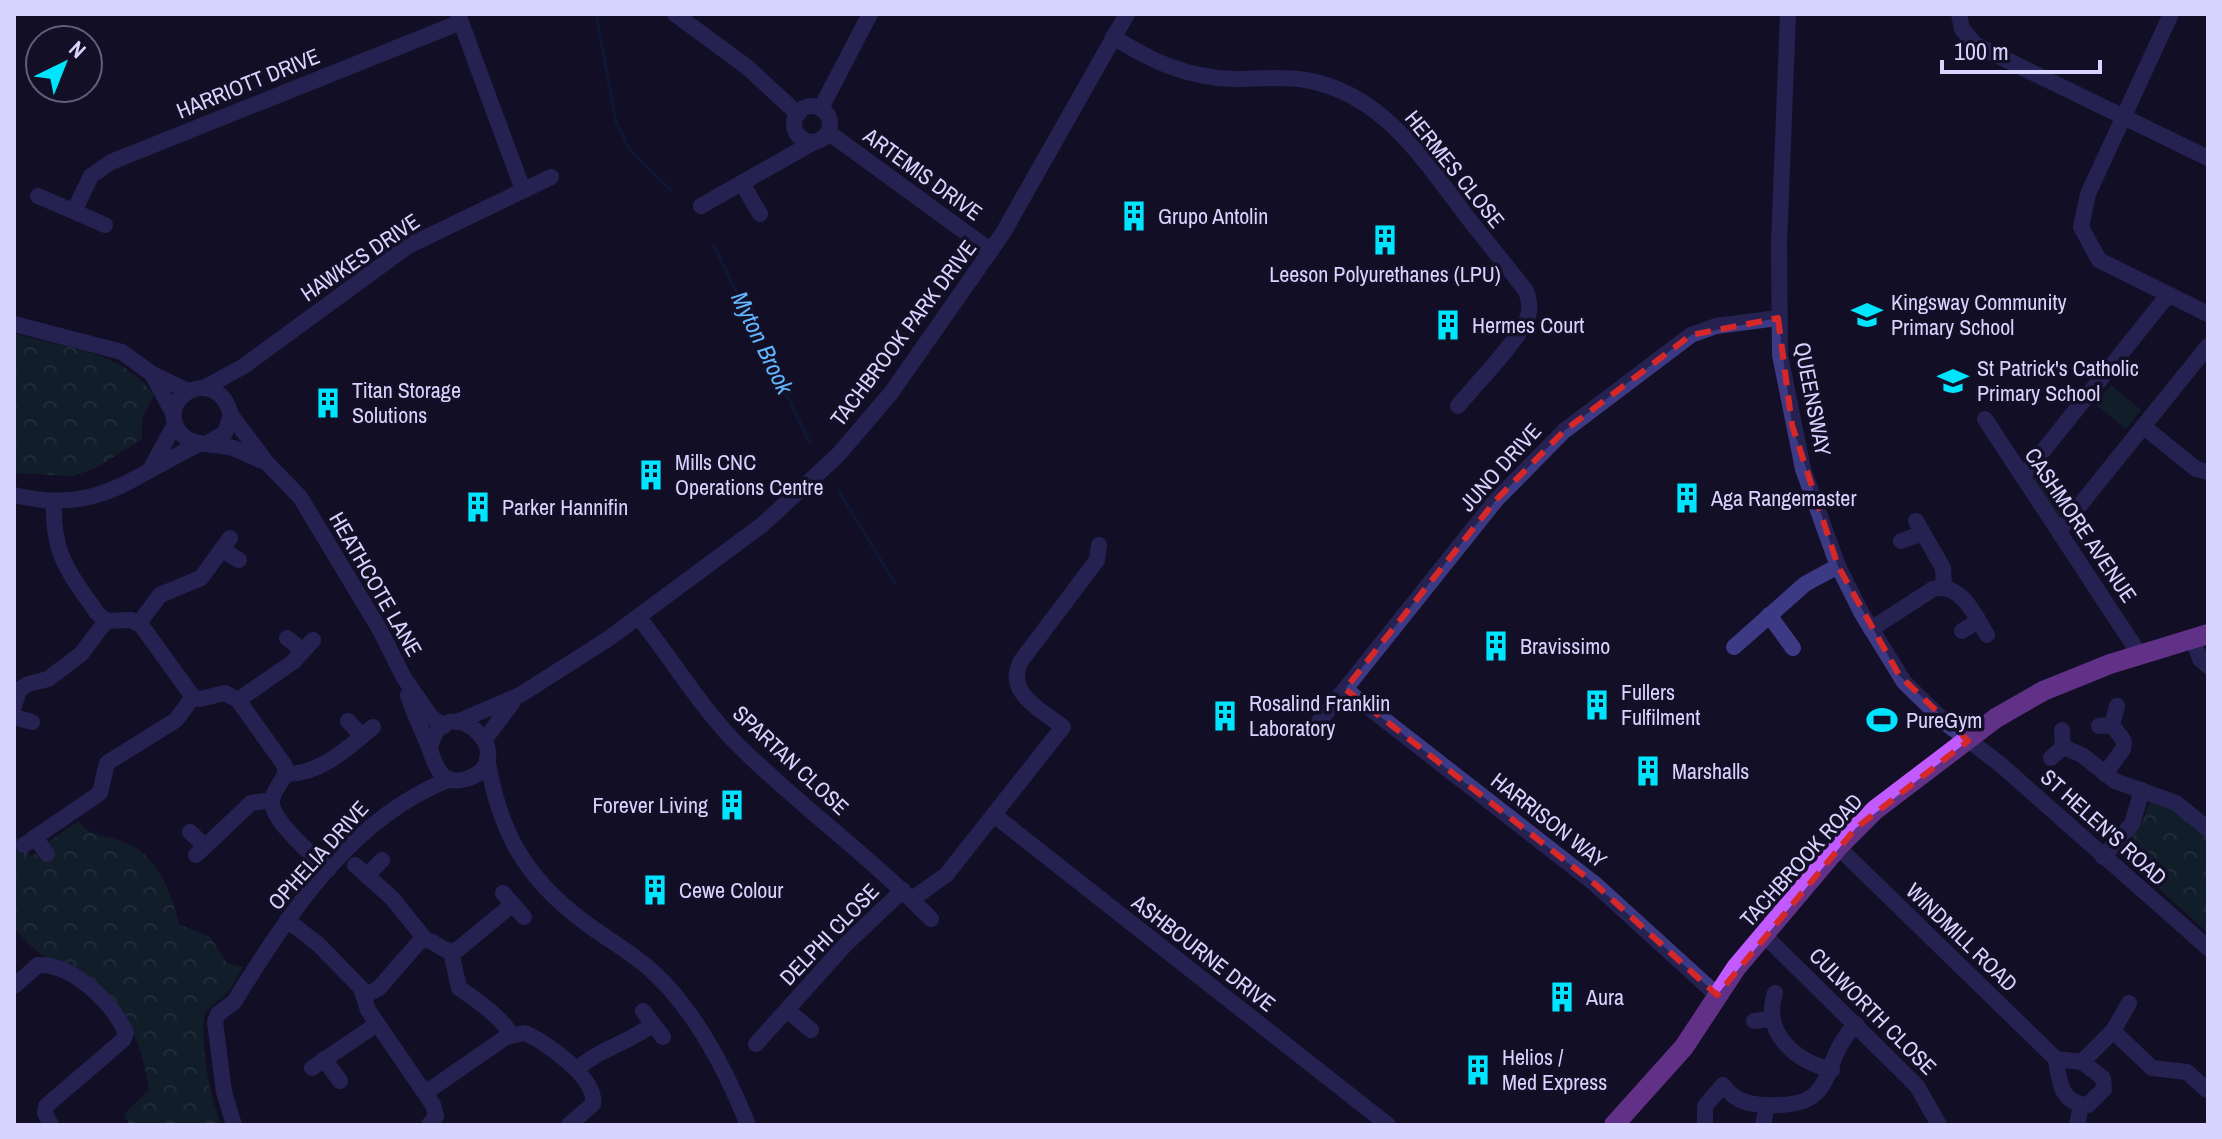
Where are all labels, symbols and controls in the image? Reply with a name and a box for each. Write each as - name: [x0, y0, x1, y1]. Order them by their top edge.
- north arrow: [24, 24, 104, 104]
- scale bar: [1942, 24, 2100, 74]
- text: N: [63, 34, 93, 65]
- text: 100 m: [1954, 35, 2009, 67]
- street label: HARRIOTT DRIVE: [172, 41, 324, 125]
- street label: HERMES CLOSE: [1398, 104, 1512, 234]
- street label: ARTEMIS DRIVE: [857, 120, 988, 227]
- building icon: Grupo Antolin: [1117, 199, 1151, 233]
- place label: Grupo Antolin: [1158, 201, 1268, 231]
- street label: HAWKES DRIVE: [295, 206, 425, 308]
- building icon: Leeson Polyurethanes (LPU): [1368, 223, 1402, 257]
- street label: TACHBROOK PARK DRIVE: [823, 234, 983, 432]
- place label: Leeson Polyurethanes (LPU): [1269, 259, 1501, 289]
- water label: Myton Brook: [724, 286, 802, 400]
- place label: Kingsway Community Primary School: [1891, 287, 2066, 342]
- school or university icon: Kingsway Community Primary School: [1850, 298, 1884, 332]
- building icon: Hermes Court: [1431, 308, 1465, 342]
- place label: Hermes Court: [1472, 310, 1584, 340]
- street label: QUEENSWAY: [1787, 340, 1839, 458]
- place label: St Patrick's Catholic Primary School: [1977, 353, 2139, 408]
- school or university icon: St Patrick's Catholic Primary School: [1936, 364, 1970, 398]
- place label: Titan Storage Solutions: [352, 375, 461, 430]
- building icon: Titan Storage Solutions: [311, 386, 345, 420]
- street label: JUNO DRIVE: [1452, 416, 1548, 518]
- street label: CASHMORE AVENUE: [2018, 442, 2144, 608]
- place label: Mills CNC Operations Centre: [675, 447, 823, 502]
- building icon: Mills CNC Operations Centre: [634, 458, 668, 492]
- building icon: Aga Rangemaster: [1670, 481, 1704, 515]
- place label: Aga Rangemaster: [1710, 483, 1856, 513]
- building icon: Parker Hannifin: [461, 490, 495, 524]
- place label: Parker Hannifin: [502, 492, 628, 522]
- street label: HEATHCOTE LANE: [322, 506, 430, 662]
- building icon: Bravissimo: [1479, 629, 1513, 663]
- place label: Bravissimo: [1520, 631, 1610, 661]
- place label: Fullers Fulfilment: [1621, 677, 1700, 732]
- place label: Rosalind Franklin Laboratory: [1249, 688, 1390, 743]
- building icon: Fullers Fulfilment: [1580, 688, 1614, 722]
- street label: SPARTAN CLOSE: [726, 698, 856, 822]
- building icon: Rosalind Franklin Laboratory: [1208, 699, 1242, 733]
- sports icon: PureGym: [1865, 703, 1899, 737]
- place label: PureGym: [1906, 705, 1982, 735]
- building icon: Marshalls: [1631, 754, 1665, 788]
- place label: Marshalls: [1672, 756, 1749, 786]
- street label: ST HELEN'S ROAD: [2034, 762, 2174, 892]
- street label: HARRISON WAY: [1485, 765, 1613, 875]
- street label: TACHBROOK ROAD: [1733, 787, 1869, 933]
- building icon: Forever Living: [715, 788, 749, 822]
- place label: Forever Living: [593, 790, 708, 820]
- street label: OPHELIA DRIVE: [261, 794, 375, 916]
- building icon: Cewe Colour: [638, 873, 672, 907]
- place label: Cewe Colour: [679, 875, 783, 905]
- street label: DELPHI CLOSE: [773, 876, 885, 992]
- street label: WINDMILL ROAD: [1900, 876, 2024, 998]
- street label: ASHBOURNE DRIVE: [1125, 887, 1282, 1019]
- street label: CULWORTH CLOSE: [1803, 941, 1943, 1081]
- building icon: Aura: [1545, 980, 1579, 1014]
- place label: Aura: [1585, 982, 1624, 1012]
- place label: Helios / Med Express: [1502, 1042, 1607, 1097]
- building icon: Helios / Med Express: [1461, 1053, 1495, 1087]

